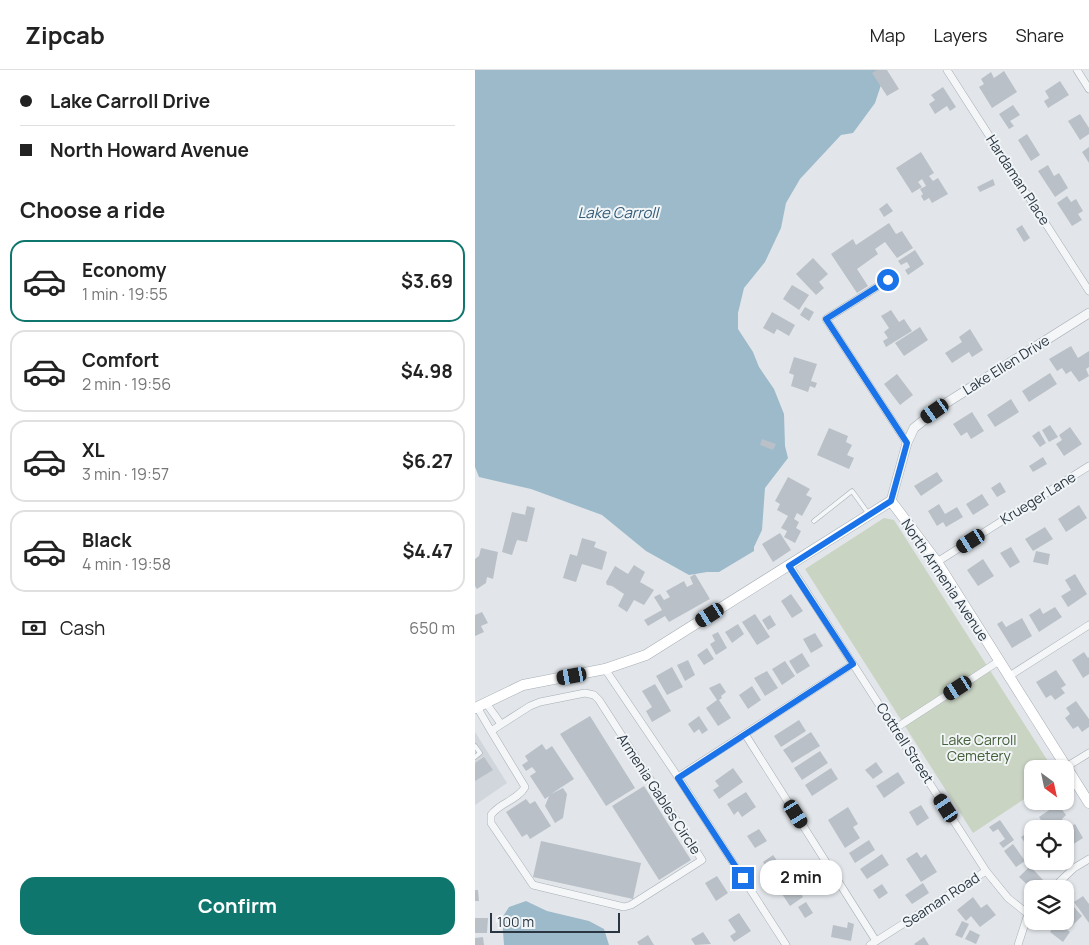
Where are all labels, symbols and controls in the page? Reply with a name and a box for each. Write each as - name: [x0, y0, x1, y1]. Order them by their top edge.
- text: Zipcab: [25, 18, 105, 51]
- text: Map: [870, 23, 905, 47]
- text: Layers: [933, 23, 987, 47]
- text: Share: [1015, 23, 1064, 47]
- text: Lake Carroll Drive: [50, 88, 210, 114]
- street label: Hardaman Place: [982, 131, 1055, 229]
- text: North Howard Avenue: [50, 137, 249, 163]
- text: Choose a ride: [20, 195, 165, 225]
- water label: Lake Carroll: [578, 202, 661, 223]
- text: Economy: [82, 257, 166, 283]
- icon: car: [22, 259, 67, 304]
- text: $3.69: [401, 268, 453, 294]
- route start: [877, 269, 899, 291]
- text: 1 min · 19:55: [82, 283, 168, 305]
- street label: Lake Ellen Drive: [959, 330, 1053, 399]
- text: Comfort: [82, 347, 159, 373]
- icon: car: [22, 349, 67, 394]
- text: $4.98: [401, 358, 453, 384]
- text: 2 min · 19:56: [82, 373, 171, 395]
- car: [918, 396, 951, 426]
- text: XL: [82, 437, 105, 463]
- icon: car: [22, 439, 67, 484]
- text: $6.27: [402, 448, 453, 474]
- text: 3 min · 19:57: [82, 463, 169, 485]
- street label: Krueger Lane: [996, 467, 1079, 528]
- street label: North Armenia Avenue: [897, 515, 993, 644]
- text: Black: [82, 527, 131, 553]
- car: [954, 527, 987, 555]
- icon: car: [22, 529, 67, 574]
- text: $4.47: [402, 538, 453, 564]
- text: 4 min · 19:58: [82, 553, 171, 575]
- car: [693, 601, 726, 629]
- icon: cash: [20, 614, 48, 642]
- text: Cash: [60, 615, 105, 641]
- text: 650 m: [409, 617, 455, 639]
- car: [555, 666, 588, 686]
- car: [941, 674, 974, 702]
- street label: Cottrell Street: [872, 699, 939, 787]
- street label: Armenia Gables Circle: [613, 730, 706, 858]
- park label: Lake Carroll Cemetery: [941, 730, 1017, 765]
- north arrow: [1024, 760, 1074, 810]
- map controls: [1024, 760, 1074, 930]
- car: [931, 791, 960, 825]
- car: [781, 797, 810, 831]
- button: locate: [1024, 820, 1074, 870]
- callout: 2 min: [761, 860, 843, 896]
- text: 2 min: [780, 866, 822, 888]
- route end: [732, 867, 754, 889]
- street label: Seaman Road: [898, 868, 983, 932]
- button: Confirm: [20, 877, 455, 935]
- button: layers: [1024, 880, 1074, 930]
- scale bar: [490, 910, 620, 933]
- text: 100 m: [497, 912, 534, 931]

